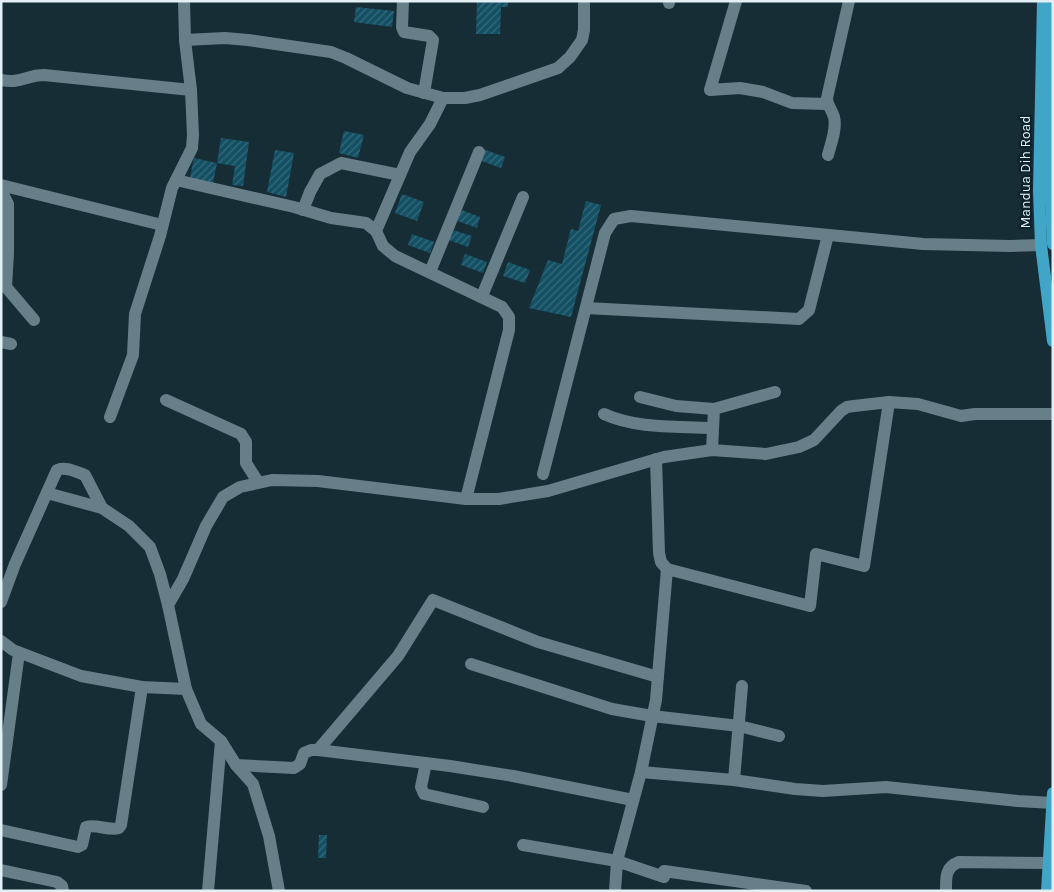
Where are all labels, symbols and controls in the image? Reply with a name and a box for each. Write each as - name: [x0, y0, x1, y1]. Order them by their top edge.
- street label: Mandua Dih Road: [1017, 115, 1034, 229]

